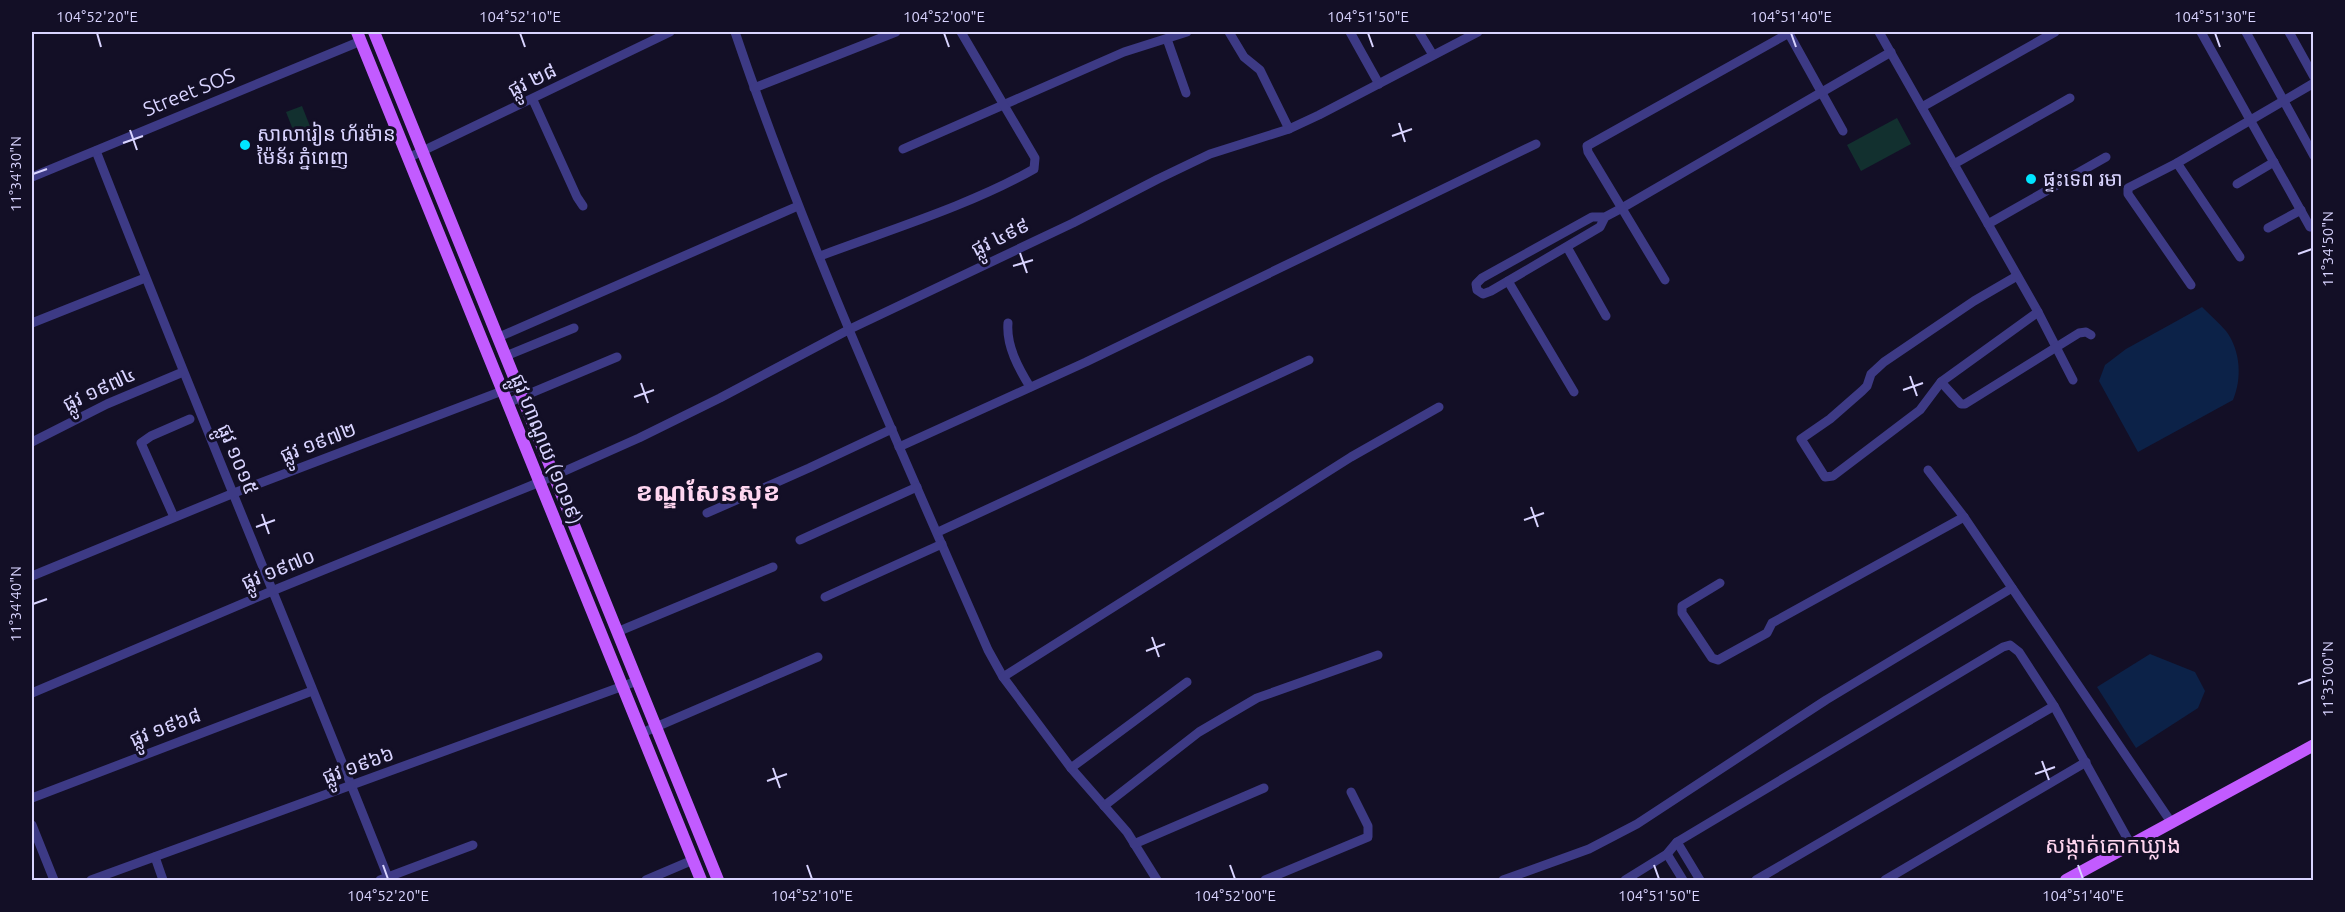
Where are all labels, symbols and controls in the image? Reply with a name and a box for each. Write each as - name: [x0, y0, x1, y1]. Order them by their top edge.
- text: 104°52'20"E: [56, 8, 138, 25]
- text: 104°52'10"E: [479, 8, 561, 25]
- text: 104°52'00"E: [903, 8, 985, 25]
- text: 104°51'50"E: [1327, 8, 1409, 25]
- text: 104°51'40"E: [1750, 8, 1832, 25]
- text: 104°51'30"E: [2174, 8, 2256, 25]
- street label: ផ្លូវ ២៨: [504, 58, 563, 108]
- street label: Street SOS: [140, 63, 238, 120]
- place label: សាលារៀន ហ័រម៉ាន ម៉ៃន័រ ភ្នំពេញ: [257, 121, 396, 170]
- text: 11°34'30"N: [7, 136, 24, 212]
- marker: សាលារៀន ហ័រម៉ាន ម៉ៃន័រ ភ្នំពេញ: [238, 138, 252, 152]
- place label: ផ្ទះទេព រមា: [2043, 167, 2123, 192]
- marker: ផ្ទះទេព រមា: [2024, 172, 2038, 186]
- text: 11°34'50"N: [2319, 211, 2336, 287]
- street label: ផ្លូវ ៤៩៩: [967, 213, 1036, 268]
- street label: ផ្លូវ ១៩៧៤: [59, 362, 142, 423]
- street label: ផ្លូវ ហាណូយ (១០១៩): [499, 370, 588, 530]
- street label: ផ្លូវ ១៩៧២: [276, 416, 362, 474]
- street label: ផ្លូវ ១០១៥: [206, 420, 264, 501]
- district label: ខណ្ឌសែនសុខ: [635, 477, 781, 509]
- street label: ផ្លូវ ១៩៧០: [238, 543, 321, 601]
- text: 11°34'40"N: [7, 566, 24, 642]
- text: 11°35'00"N: [2319, 641, 2336, 717]
- street label: ផ្លូវ ១៩៦៨: [126, 702, 207, 758]
- street label: ផ្លូវ ១៩៦៦: [319, 741, 400, 796]
- district label: សង្កាត់គោកឃ្លាង: [2045, 832, 2181, 860]
- text: 104°52'20"E: [347, 887, 429, 904]
- text: 104°52'10"E: [771, 887, 853, 904]
- text: 104°52'00"E: [1194, 887, 1276, 904]
- text: 104°51'50"E: [1618, 887, 1700, 904]
- text: 104°51'40"E: [2042, 887, 2124, 904]

